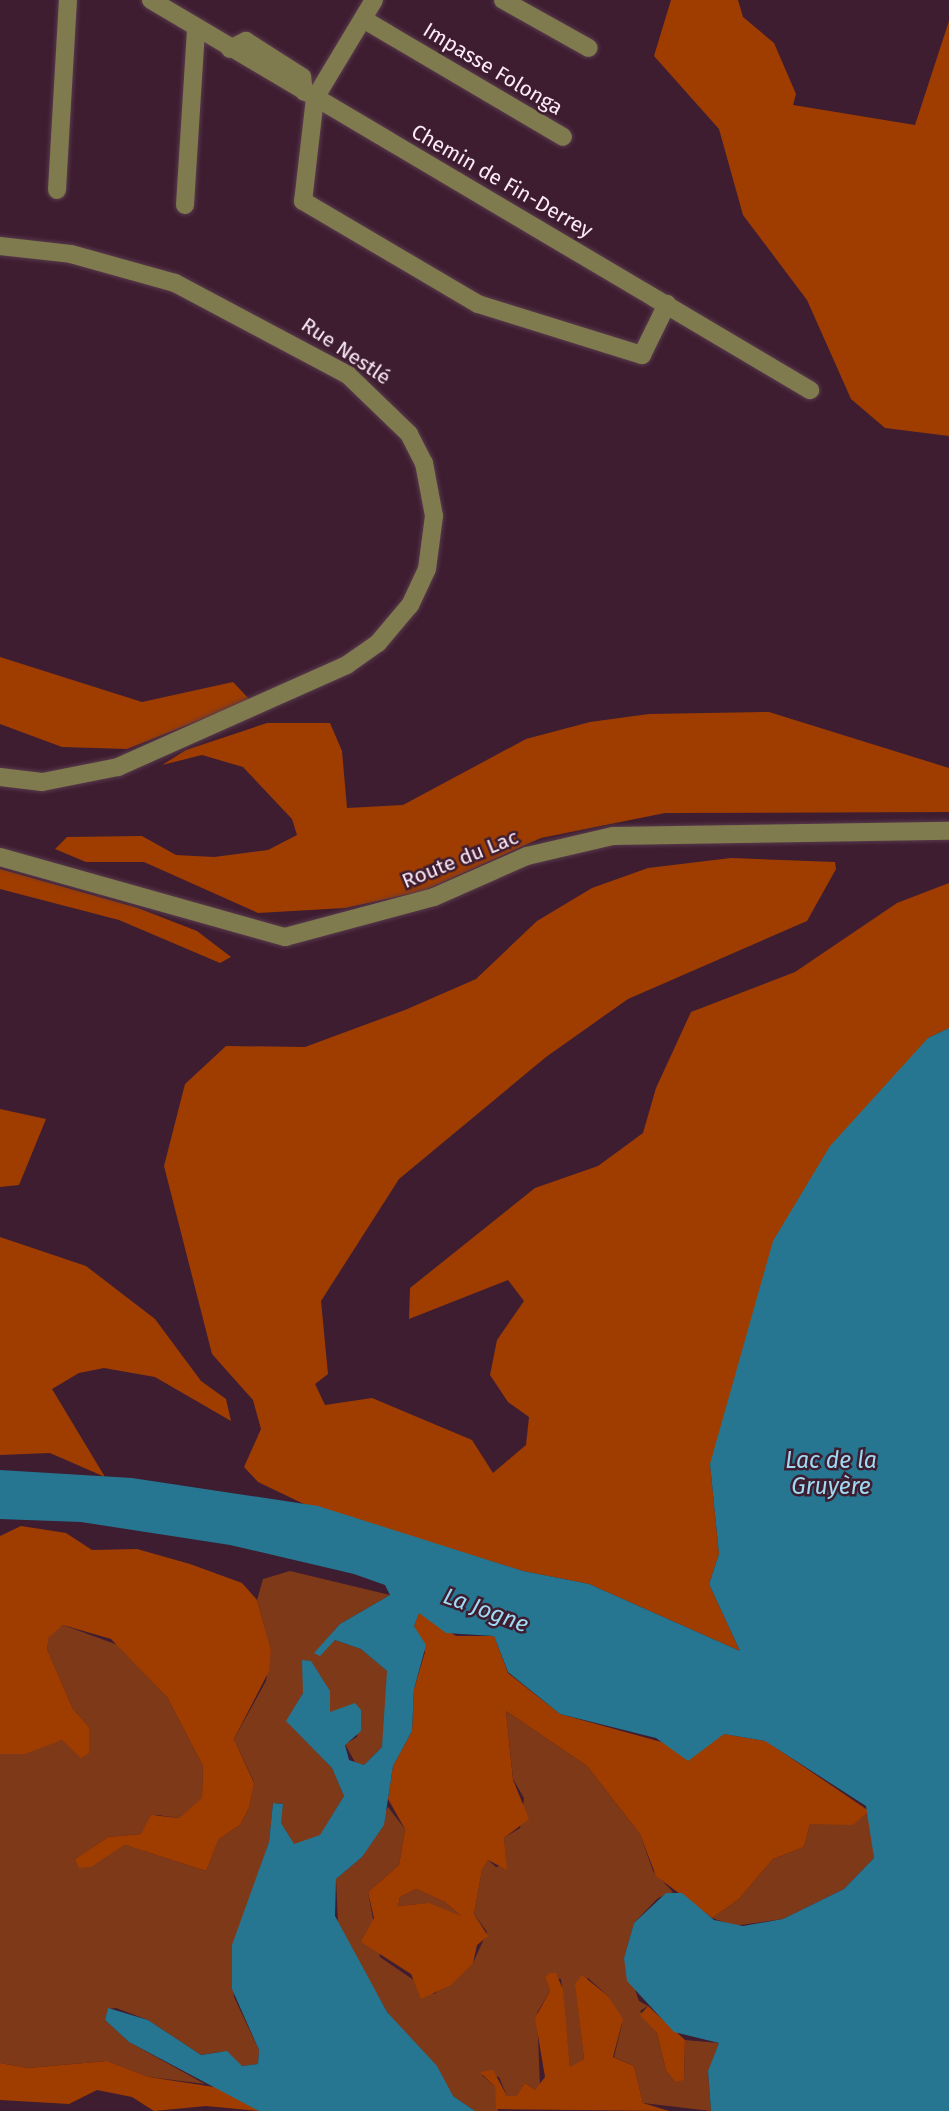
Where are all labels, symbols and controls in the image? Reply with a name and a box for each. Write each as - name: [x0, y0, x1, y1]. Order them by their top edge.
- street label: Impasse Folonga: [419, 17, 567, 121]
- street label: Chemin de Fin-Derrey: [407, 119, 597, 243]
- street label: Rue Nestlé: [297, 312, 395, 390]
- street label: Route du Lac: [398, 824, 522, 894]
- water label: Lac de la Gruyère: [785, 1446, 877, 1500]
- water label: La Jogne: [440, 1582, 532, 1638]

